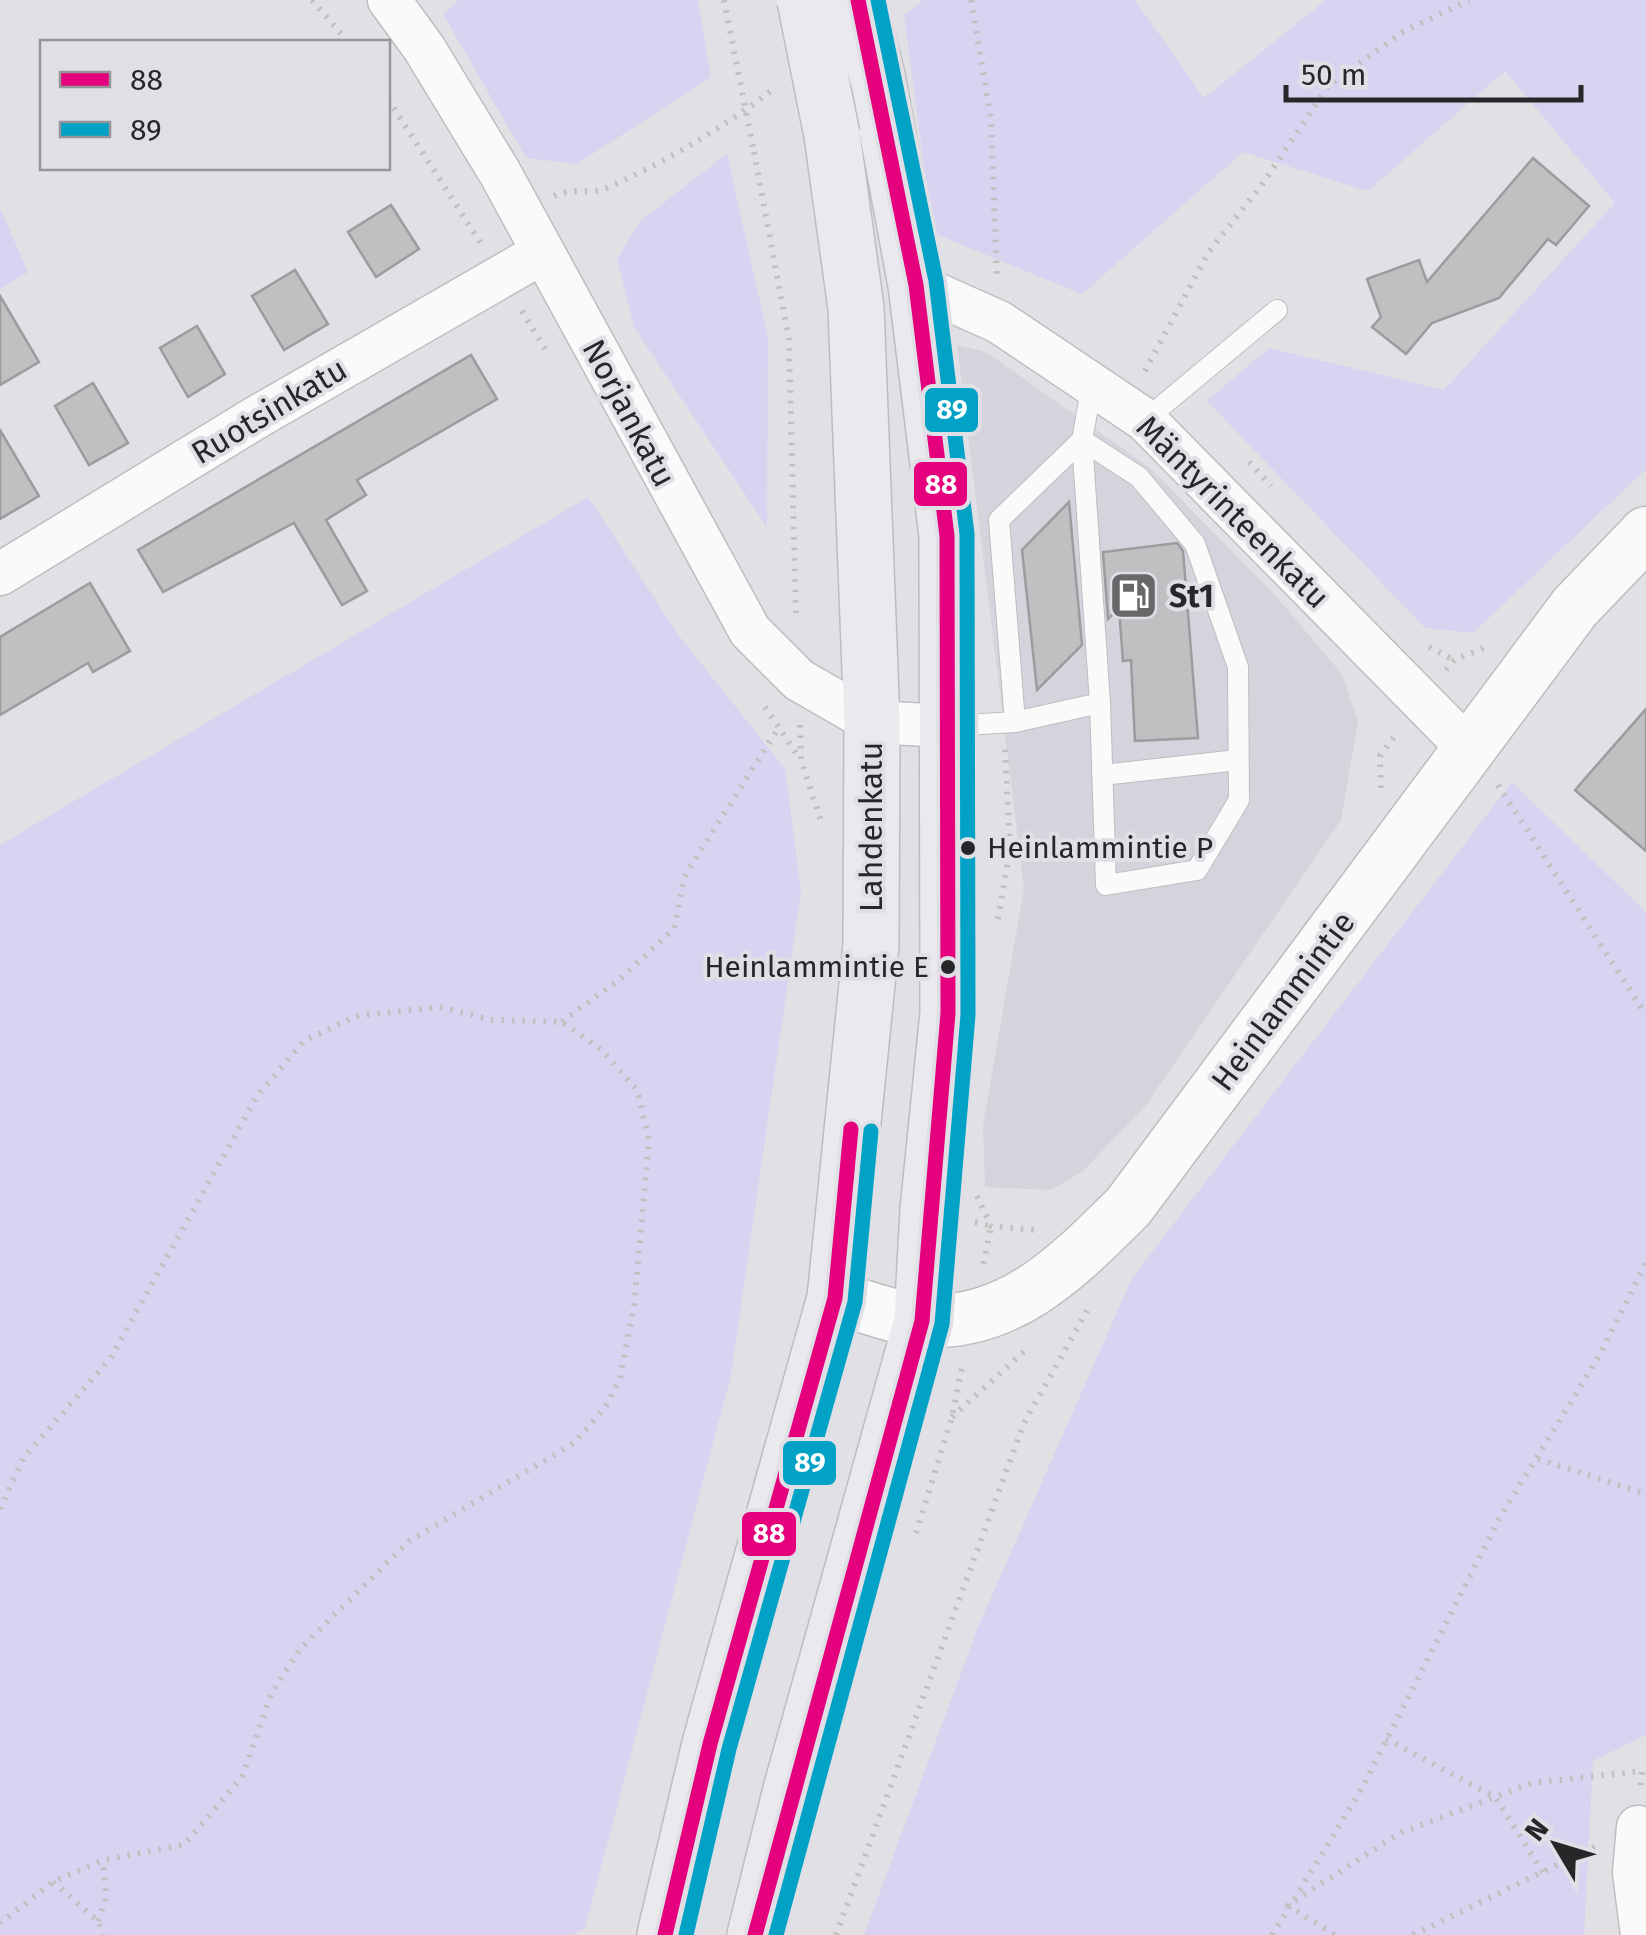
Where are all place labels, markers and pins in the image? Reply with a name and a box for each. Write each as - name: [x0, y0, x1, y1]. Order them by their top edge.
- fuel station icon: St1: [1108, 570, 1160, 622]
- place label: St1: [1169, 577, 1214, 615]
- place label: Heinlammintie P: [987, 830, 1213, 866]
- marker: Heinlammintie P: [958, 838, 978, 858]
- place label: Heinlammintie E: [704, 949, 929, 985]
- marker: Heinlammintie E: [938, 957, 958, 977]

